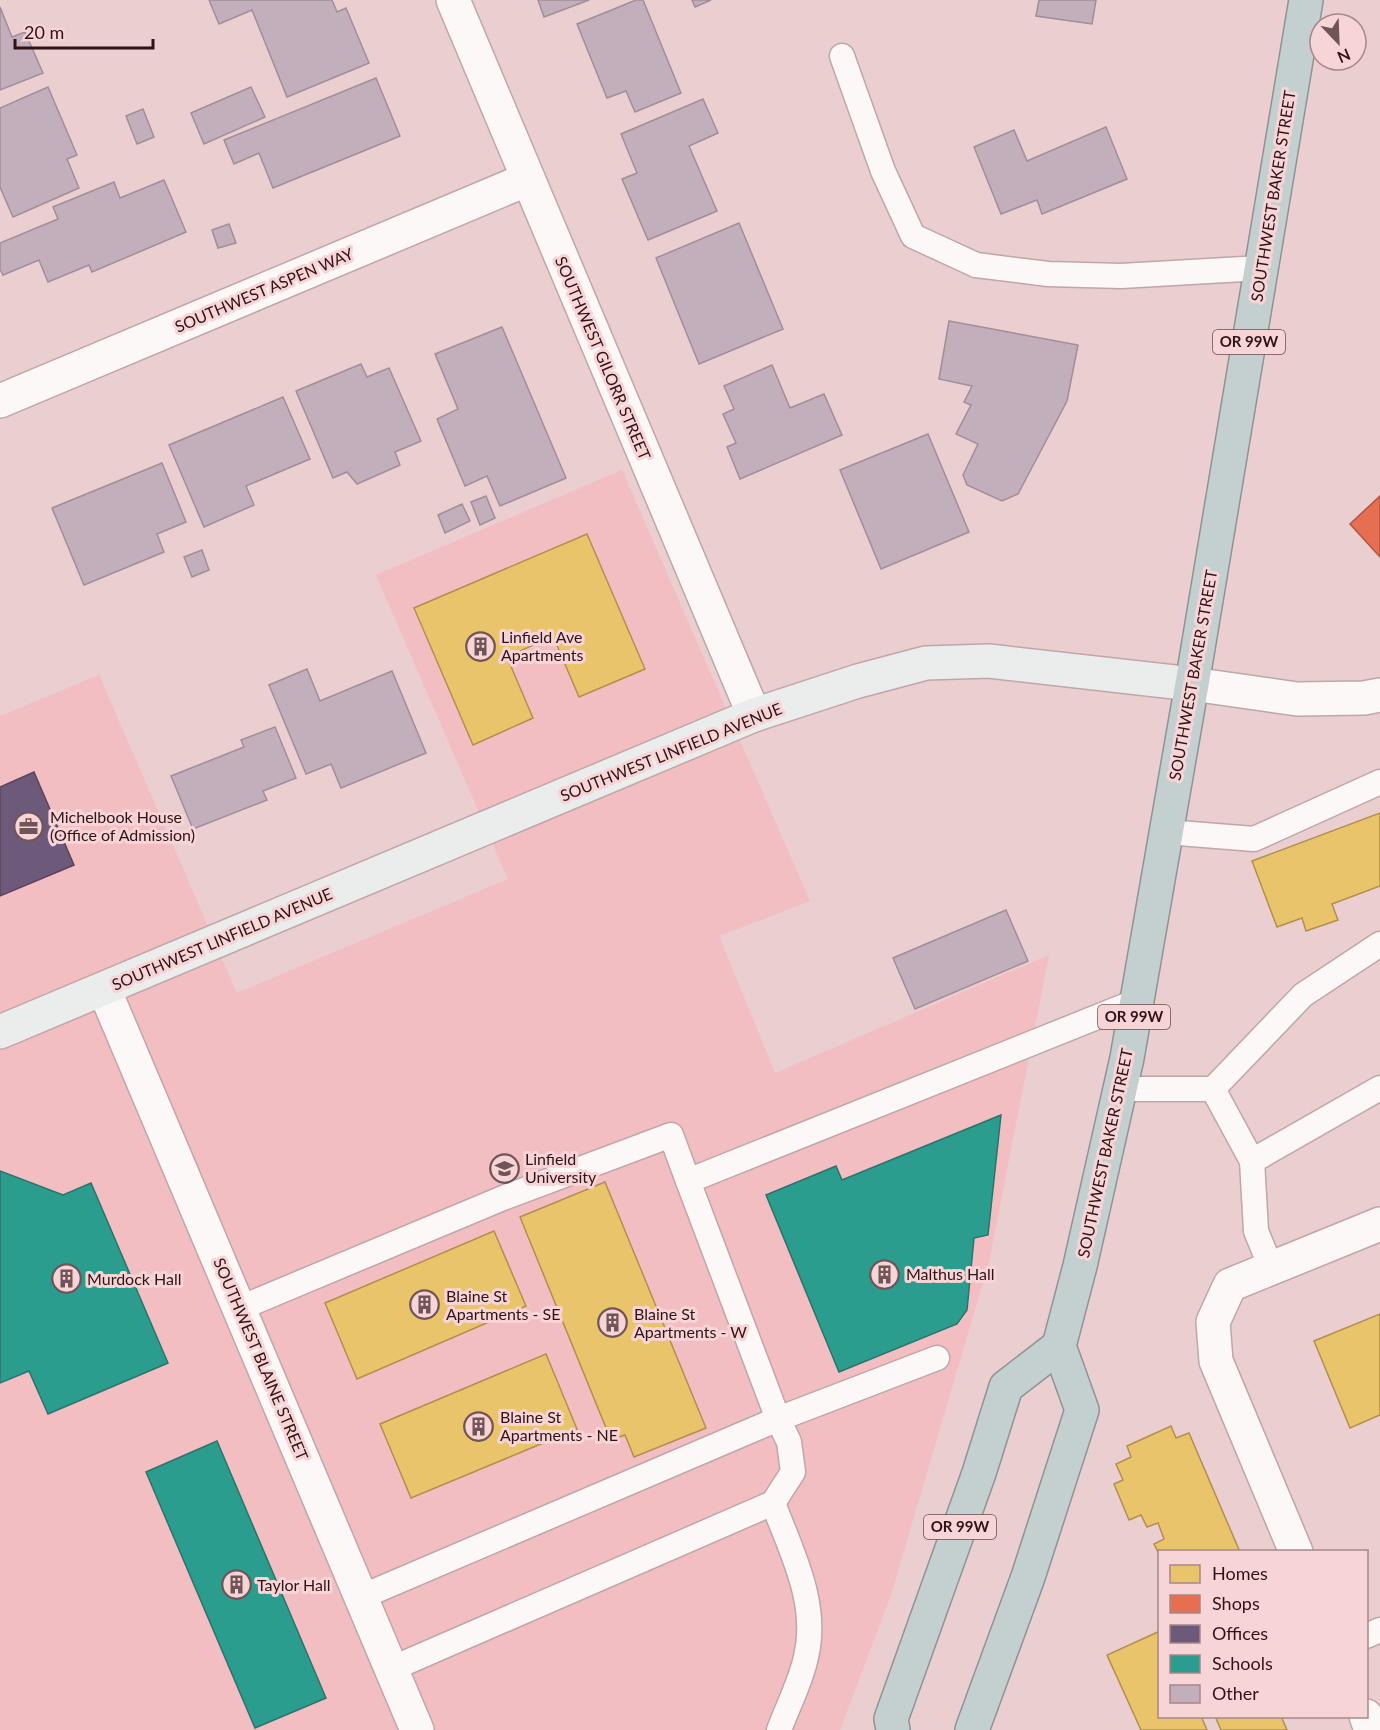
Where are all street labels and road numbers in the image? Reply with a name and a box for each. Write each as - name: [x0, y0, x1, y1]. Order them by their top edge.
- street label: SOUTHWEST BAKER STREET: [1246, 88, 1299, 303]
- street label: SOUTHWEST ASPEN WAY: [172, 243, 356, 336]
- street label: SOUTHWEST GILORR STREET: [552, 253, 655, 463]
- road number: OR 99W: [1213, 330, 1285, 354]
- street label: SOUTHWEST BAKER STREET: [1165, 568, 1220, 782]
- street label: SOUTHWEST LINFIELD AVENUE: [557, 698, 784, 805]
- street label: SOUTHWEST LINFIELD AVENUE: [109, 883, 335, 994]
- road number: OR 99W: [1098, 1005, 1170, 1029]
- street label: SOUTHWEST BAKER STREET: [1073, 1046, 1136, 1259]
- street label: SOUTHWEST BLAINE STREET: [210, 1255, 313, 1463]
- road number: OR 99W: [924, 1515, 996, 1539]

